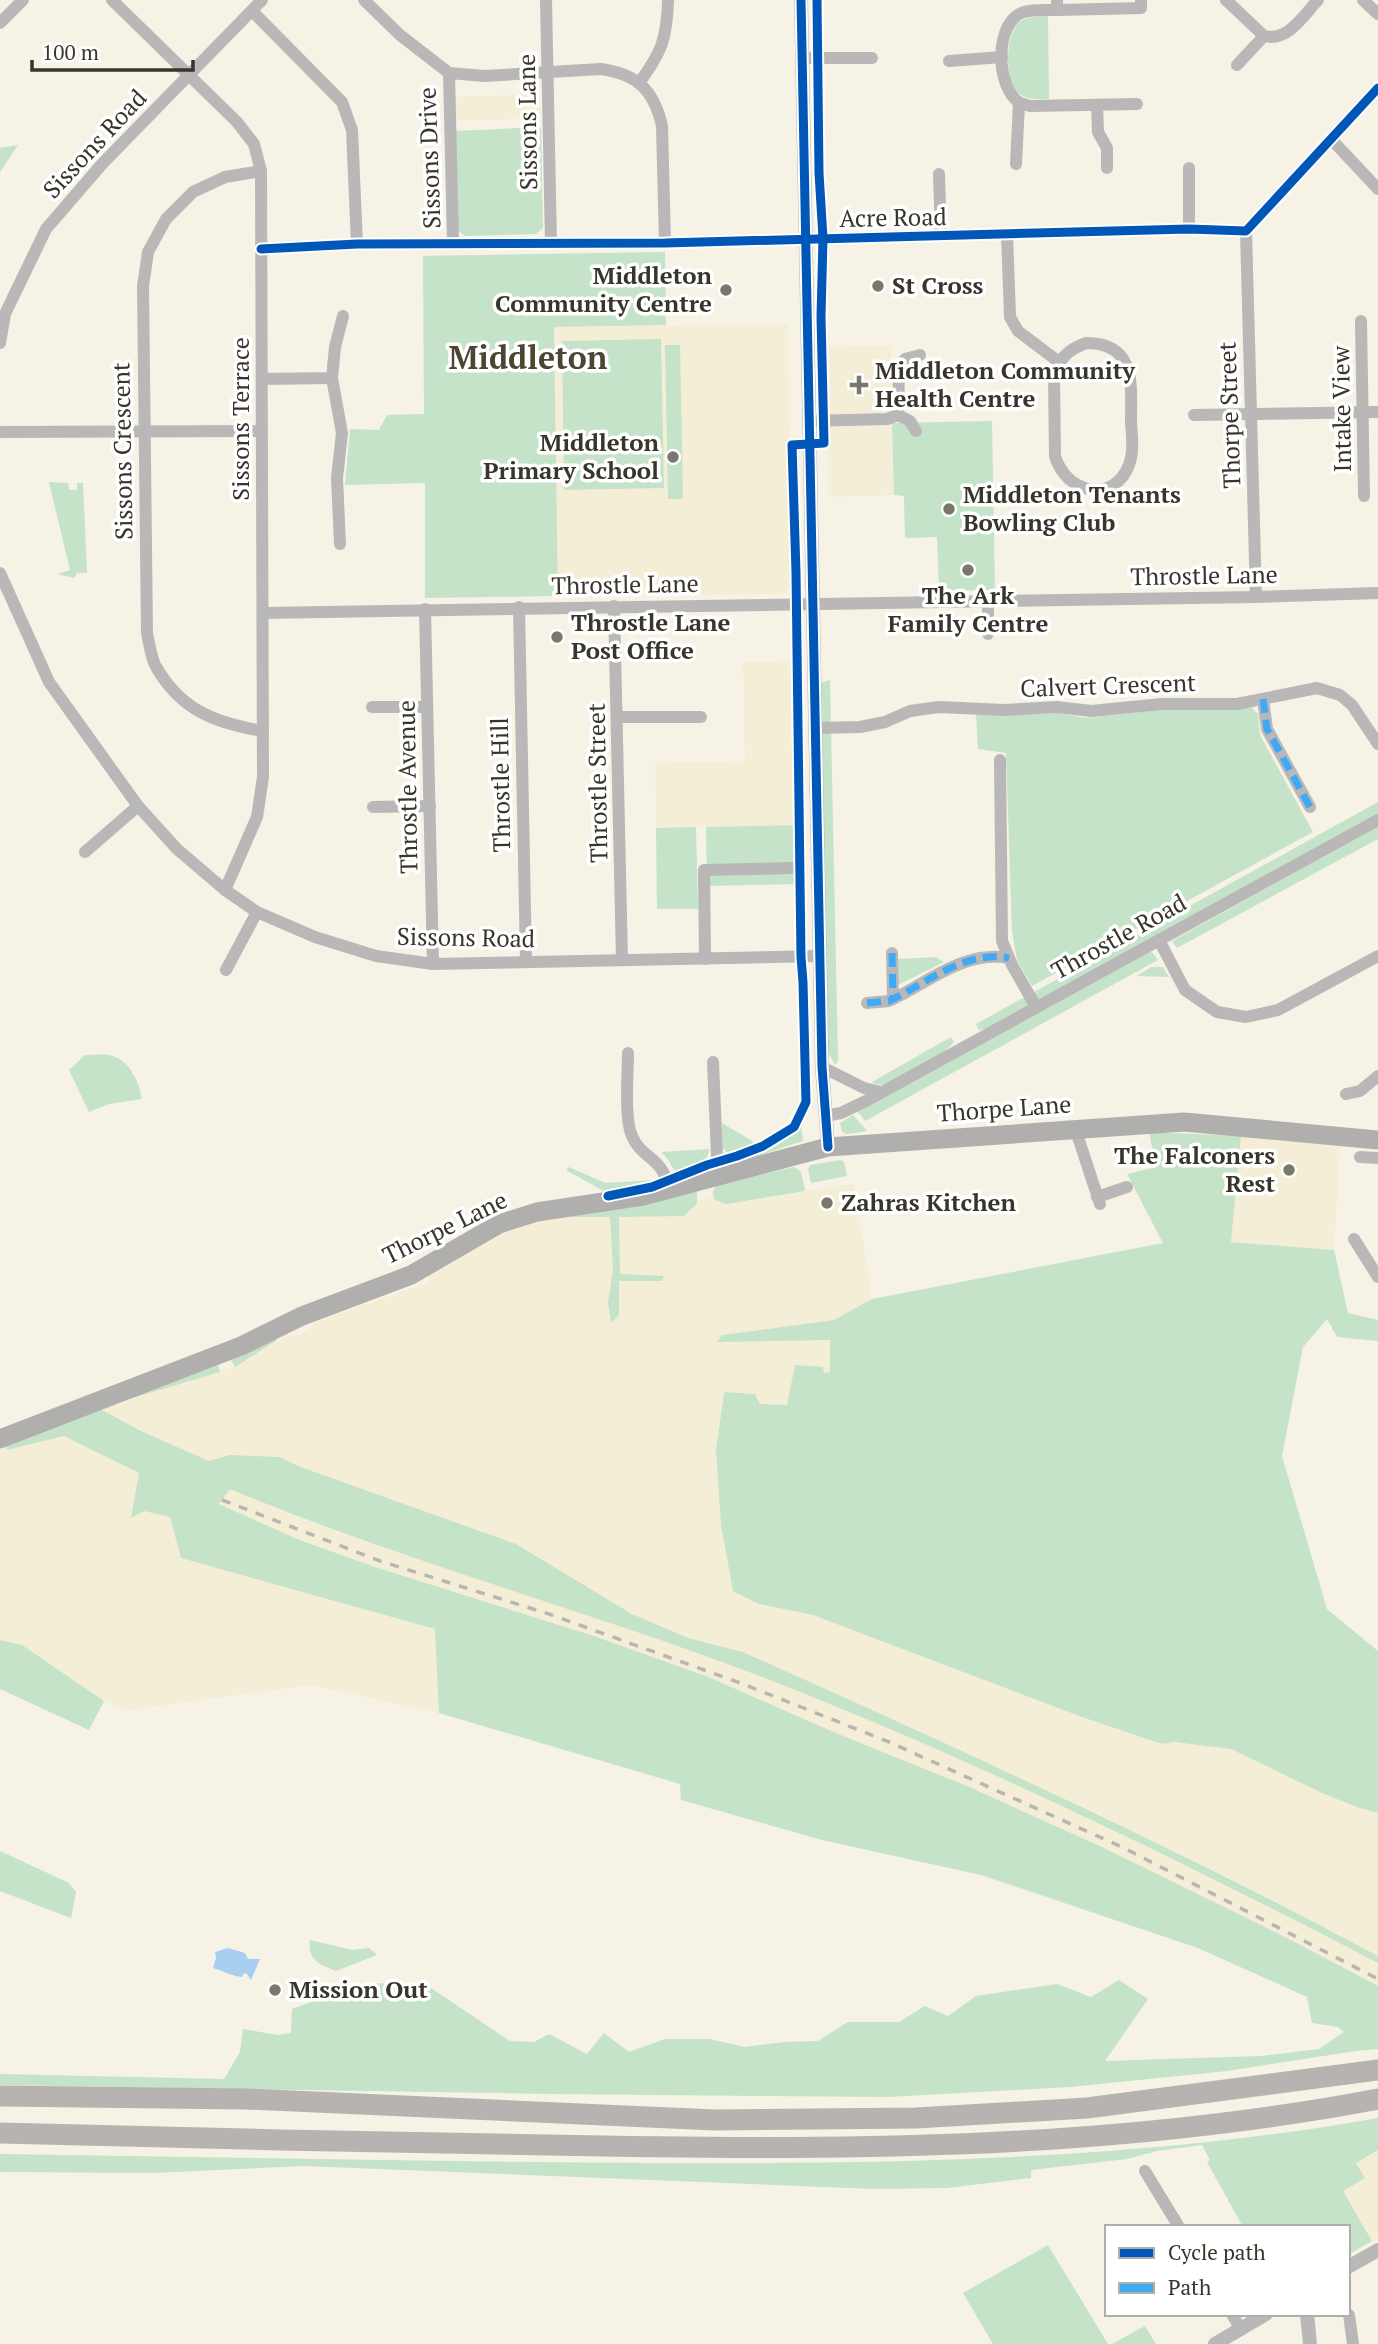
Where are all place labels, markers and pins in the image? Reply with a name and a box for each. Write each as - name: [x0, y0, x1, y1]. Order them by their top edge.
- place label: Middleton Community Centre: [495, 259, 713, 319]
- place label: St Cross: [892, 269, 984, 301]
- marker: St Cross: [870, 278, 886, 294]
- marker: Middleton Community Centre: [718, 282, 734, 298]
- place label: Middleton Community Health Centre: [875, 354, 1136, 414]
- marker: Middleton Community Health Centre: [849, 375, 869, 395]
- place label: Middleton Primary School: [483, 426, 660, 486]
- marker: Middleton Primary School: [665, 449, 681, 465]
- place label: Middleton Tenants Bowling Club: [963, 478, 1181, 538]
- marker: Middleton Tenants Bowling Club: [941, 501, 957, 517]
- marker: The Ark Family Centre: [960, 562, 976, 578]
- place label: The Ark Family Centre: [888, 579, 1048, 639]
- place label: Throstle Lane Post Office: [571, 606, 731, 666]
- marker: Throstle Lane Post Office: [549, 629, 565, 645]
- place label: The Falconers Rest: [1114, 1139, 1275, 1199]
- marker: The Falconers Rest: [1281, 1162, 1297, 1178]
- place label: Zahras Kitchen: [841, 1186, 1016, 1218]
- marker: Zahras Kitchen: [819, 1195, 835, 1211]
- place label: Mission Out: [289, 1973, 428, 2005]
- marker: Mission Out: [267, 1982, 283, 1998]

